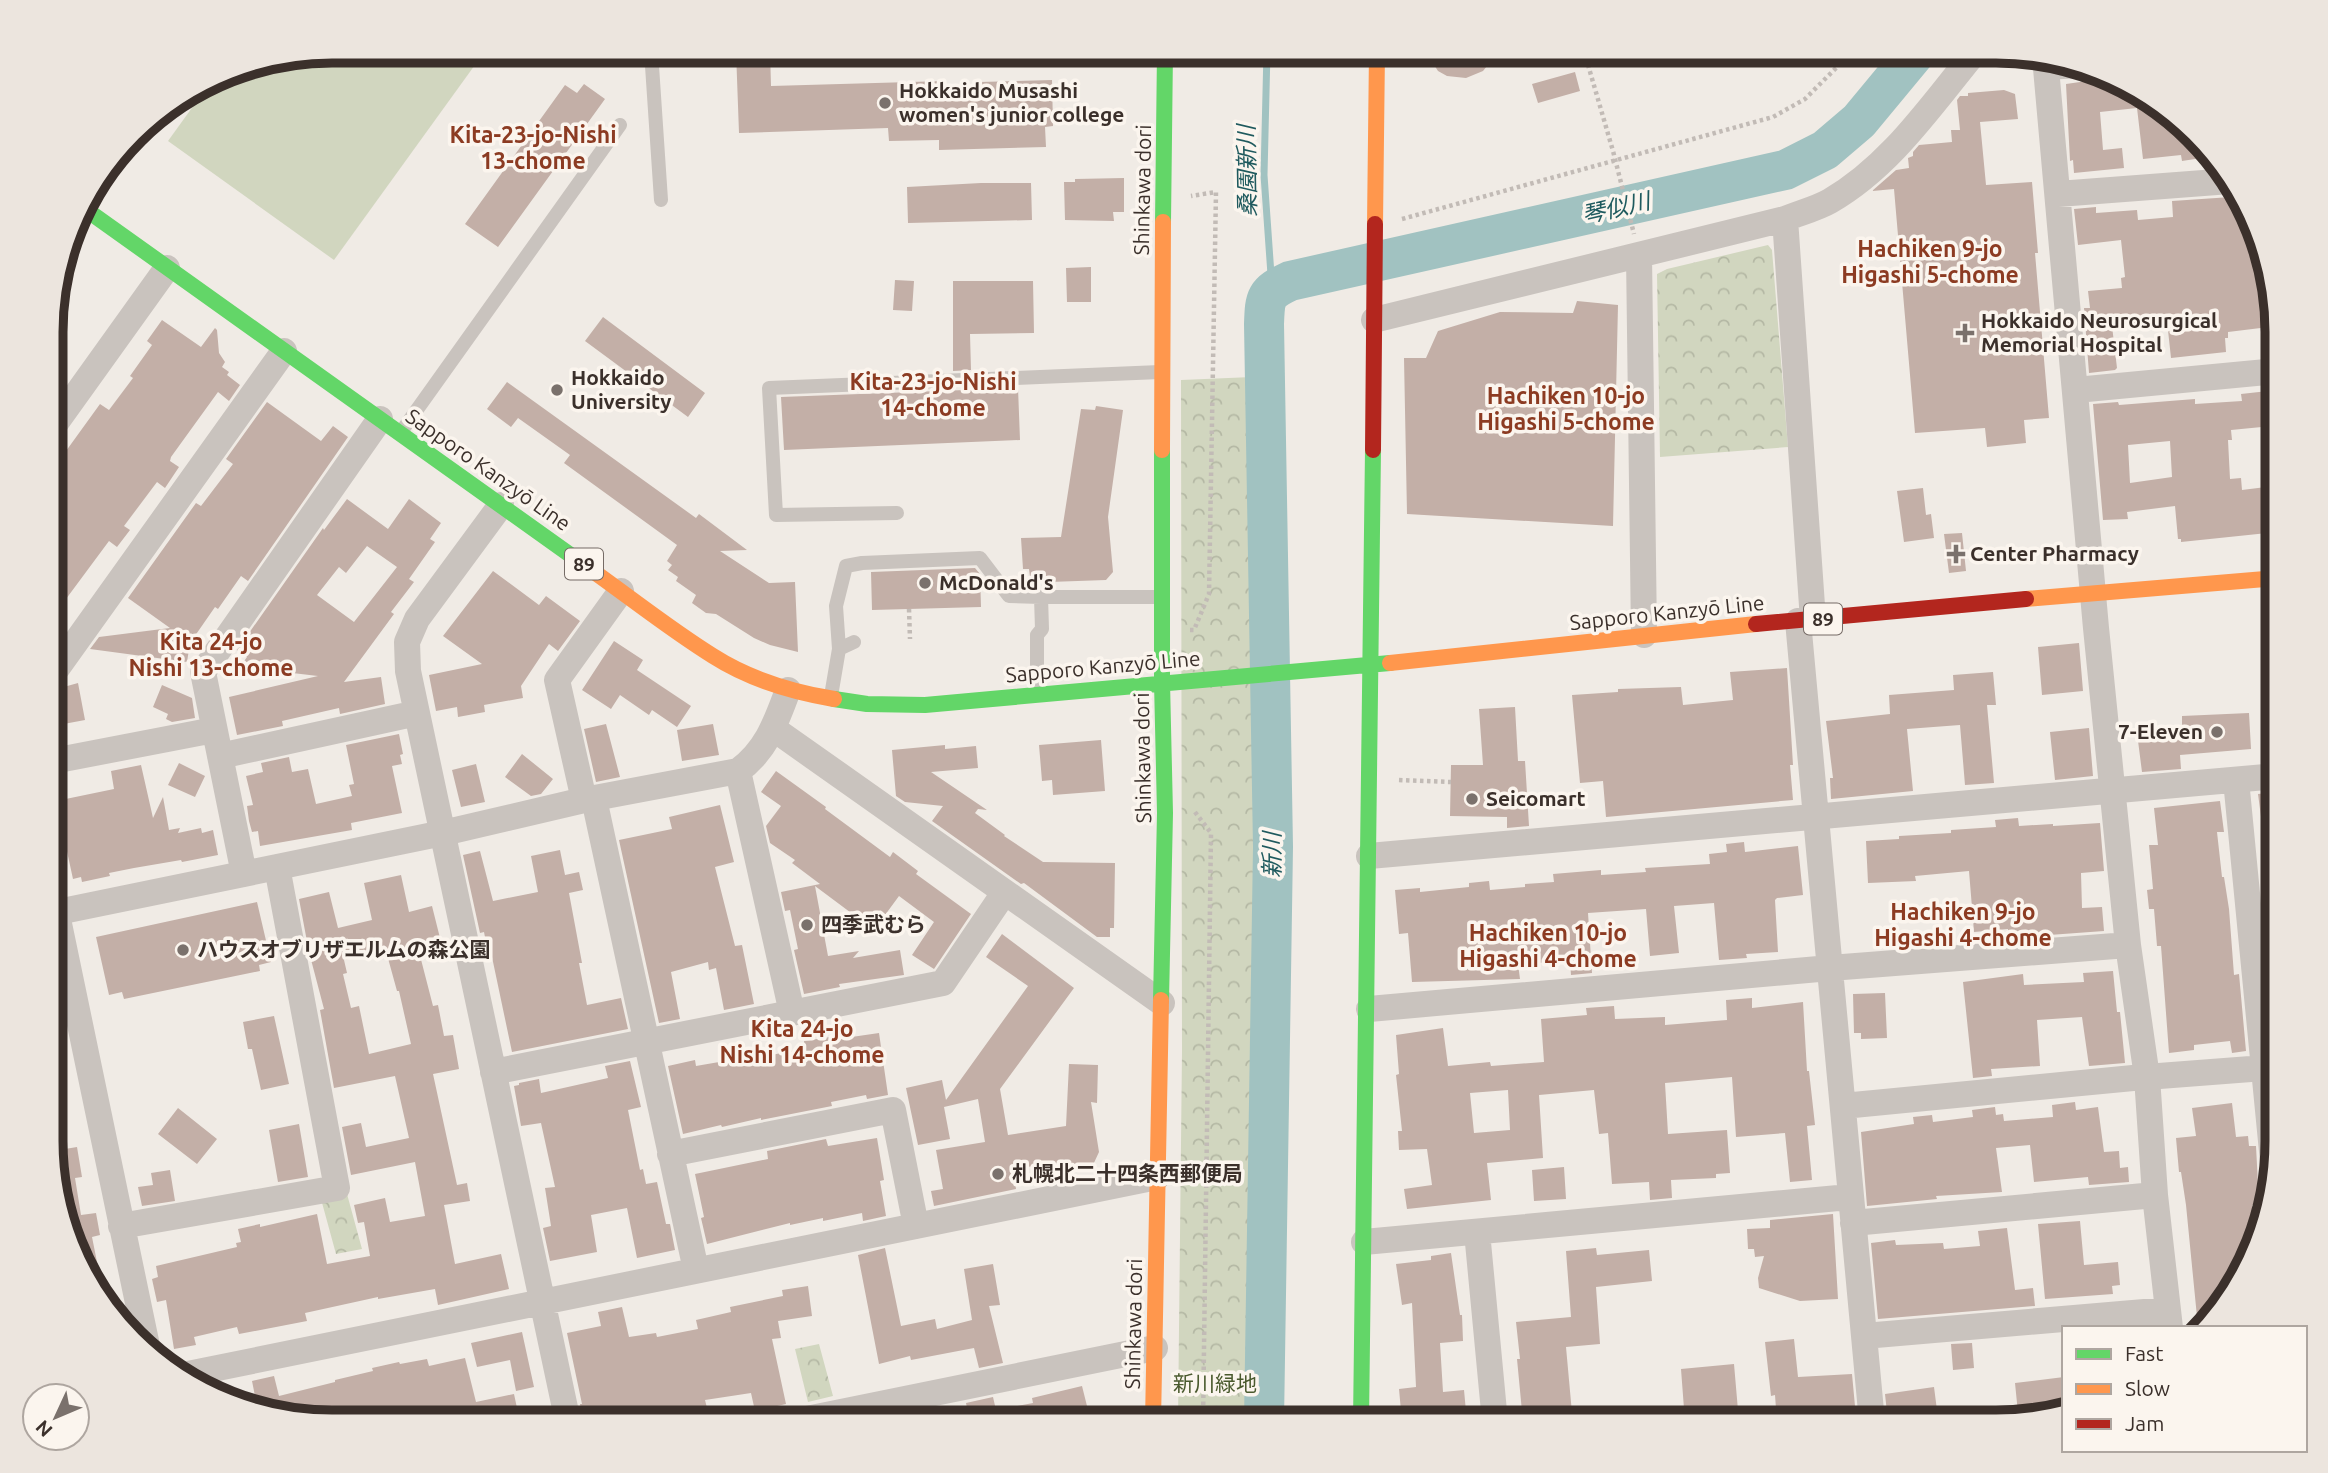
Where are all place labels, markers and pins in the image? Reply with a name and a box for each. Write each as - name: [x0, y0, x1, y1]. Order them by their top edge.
- place label: Hokkaido Musashi women's junior college: [899, 78, 1124, 126]
- marker: Hokkaido Musashi women's junior college: [877, 95, 893, 111]
- place label: Hokkaido Neurosurgical Memorial Hospital: [1981, 308, 2217, 356]
- marker: Hokkaido Neurosurgical Memorial Hospital: [1955, 323, 1975, 343]
- place label: Hokkaido University: [571, 365, 671, 413]
- marker: Hokkaido University: [549, 382, 565, 398]
- place label: Center Pharmacy: [1970, 541, 2139, 565]
- marker: Center Pharmacy: [1948, 546, 1964, 562]
- place label: McDonald's: [939, 570, 1054, 594]
- marker: McDonald's: [917, 575, 933, 591]
- place label: 7-Eleven: [2118, 719, 2203, 743]
- marker: 7-Eleven: [2209, 724, 2225, 740]
- place label: Seicomart: [1486, 786, 1586, 810]
- marker: Seicomart: [1464, 791, 1480, 807]
- place label: 四季武むら: [821, 912, 926, 936]
- marker: 四季武むら: [799, 917, 815, 933]
- place label: ハウスオブリザエルムの森公園: [197, 937, 491, 961]
- marker: ハウスオブリザエルムの森公園: [175, 942, 191, 958]
- place label: 札幌北二十四条西郵便局: [1012, 1161, 1243, 1185]
- marker: 札幌北二十四条西郵便局: [990, 1166, 1006, 1182]

